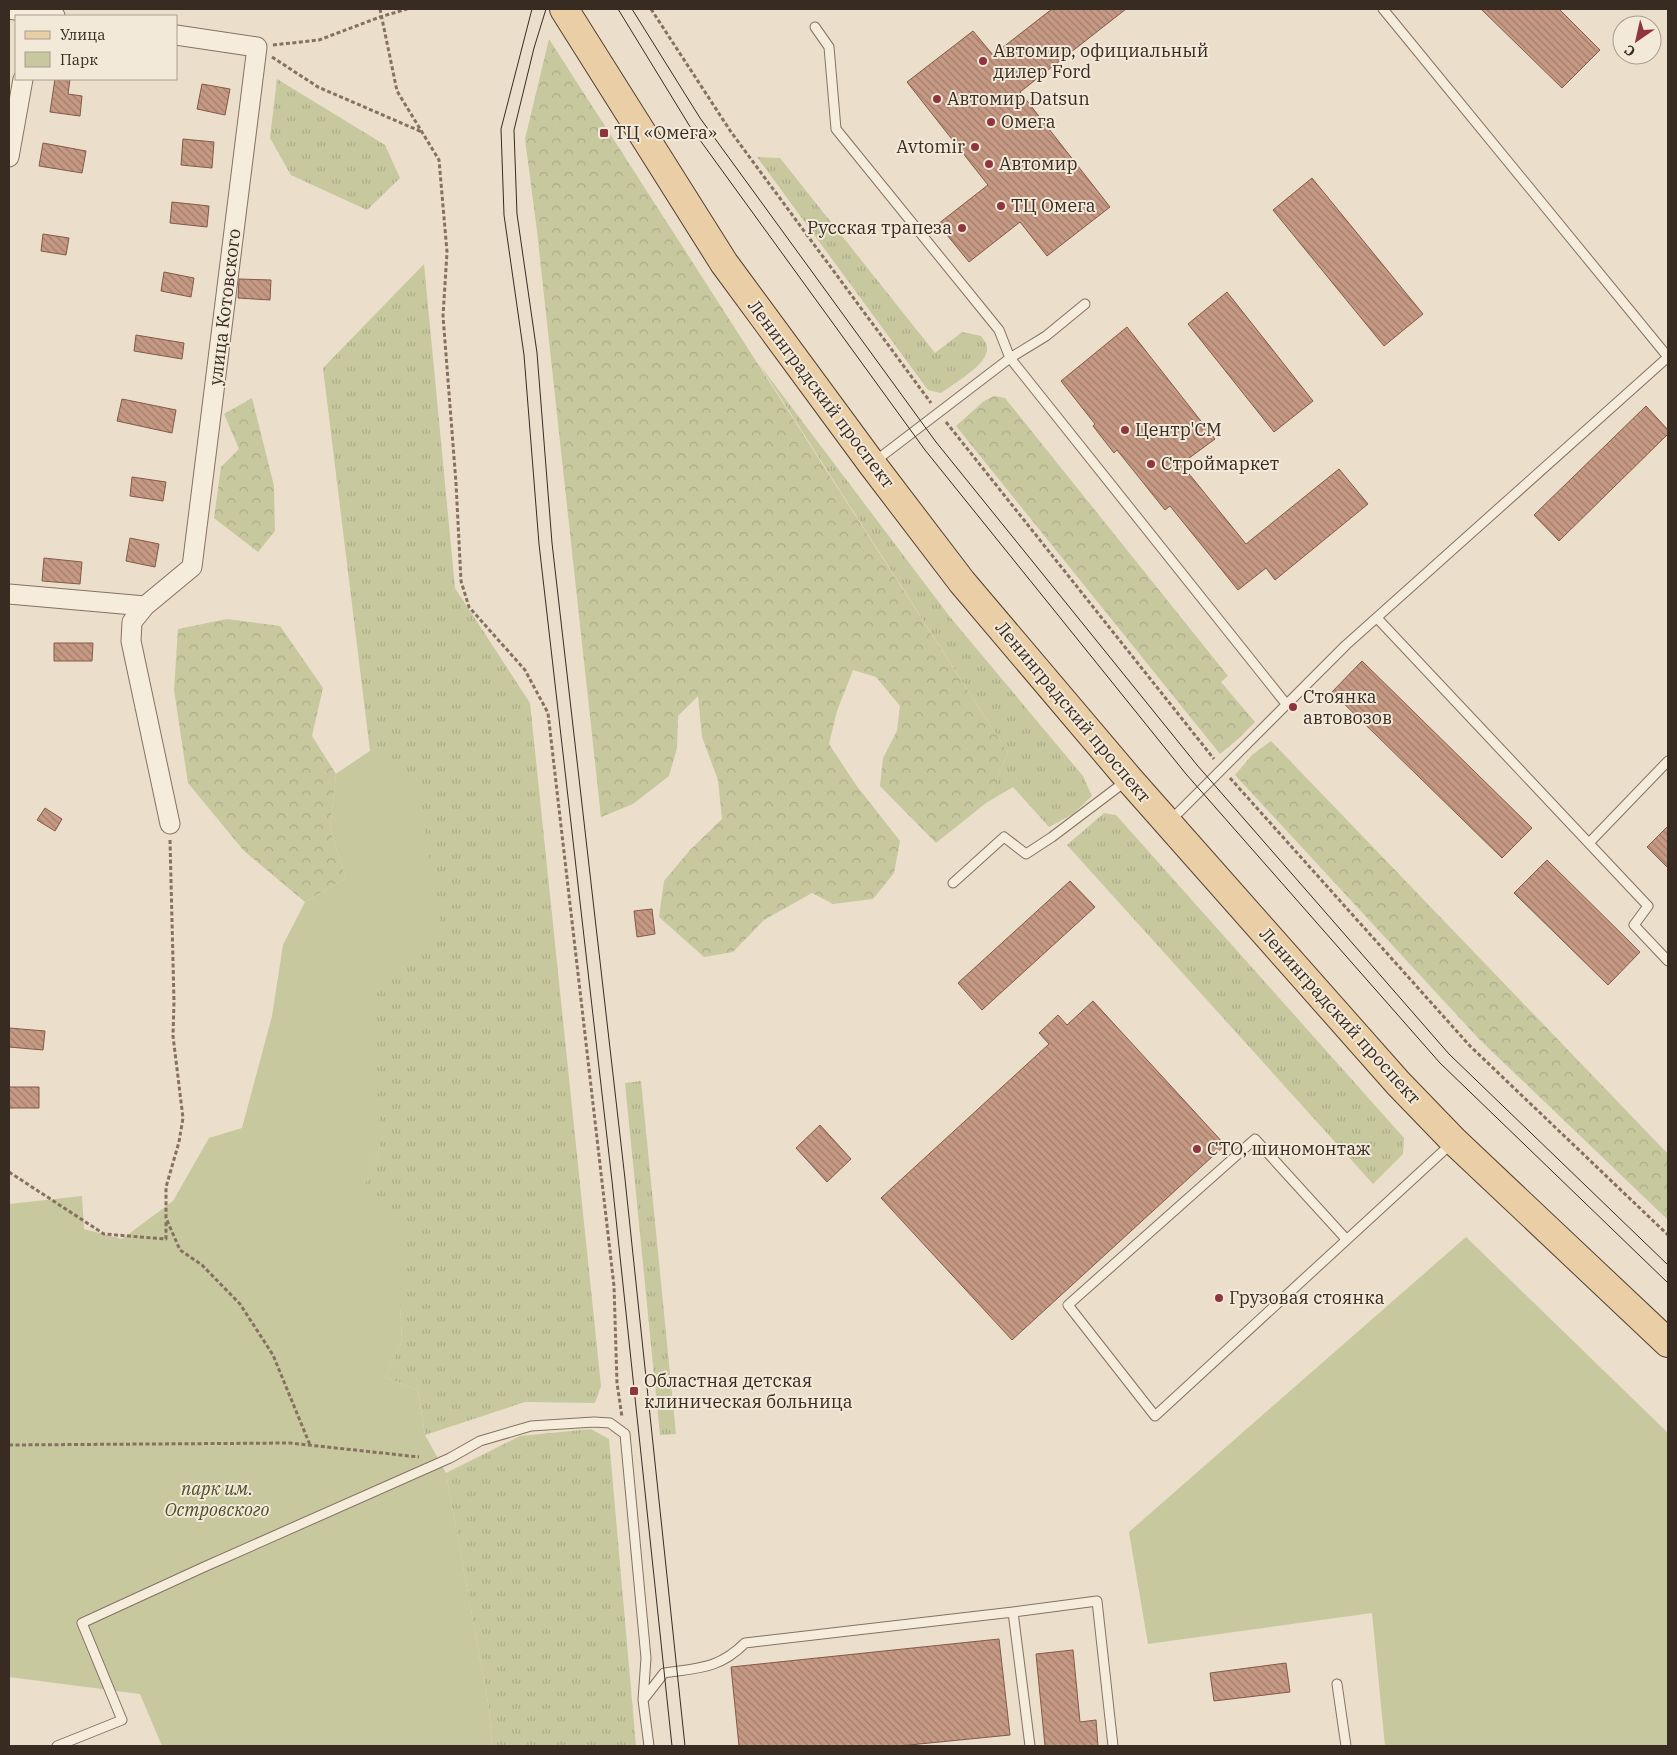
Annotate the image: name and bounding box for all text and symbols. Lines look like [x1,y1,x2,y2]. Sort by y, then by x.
legend [15,15,178,80]
north arrow [1612,15,1662,65]
text: Улица [60,25,105,44]
place label: Автомир, официальный дилер Ford [993,39,1209,83]
text: С [1621,41,1639,61]
text: Парк [60,50,98,69]
marker: Автомир, официальный дилер Ford [977,55,989,67]
place label: Автомир Datsun [947,87,1090,110]
marker: Автомир Datsun [931,93,943,105]
place label: Омега [1001,110,1056,133]
marker: Омега [985,116,997,128]
place label: ТЦ «Омега» [614,121,717,144]
marker: ТЦ «Омега» [598,127,610,139]
place label: Avtomir [896,135,965,158]
marker: Avtomir [969,141,981,153]
place label: Автомир [999,152,1077,175]
marker: Автомир [983,158,995,170]
place label: ТЦ Омега [1011,194,1096,217]
marker: ТЦ Омега [995,200,1007,212]
place label: Русская трапеза [807,216,952,239]
marker: Русская трапеза [956,222,968,234]
street label: улица Котовского [203,227,246,387]
street label: Ленинградский проспект [743,295,900,493]
place label: Центр'СМ [1135,418,1222,441]
marker: Центр'СМ [1119,424,1131,436]
place label: Строймаркет [1161,452,1279,475]
marker: Строймаркет [1145,458,1157,470]
street label: Ленинградский проспект [991,616,1156,807]
place label: Стоянка автовозов [1303,685,1392,729]
marker: Стоянка автовозов [1287,701,1299,713]
street label: Ленинградский проспект [1255,922,1426,1109]
place label: СТО, шиномонтаж [1207,1137,1371,1160]
marker: СТО, шиномонтаж [1191,1143,1203,1155]
place label: Грузовая стоянка [1229,1286,1385,1309]
marker: Грузовая стоянка [1213,1292,1225,1304]
place label: Областная детская клиническая больница [644,1369,853,1413]
marker: Областная детская клиническая больница [628,1385,640,1397]
park label: парк им. Островского [164,1477,270,1521]

